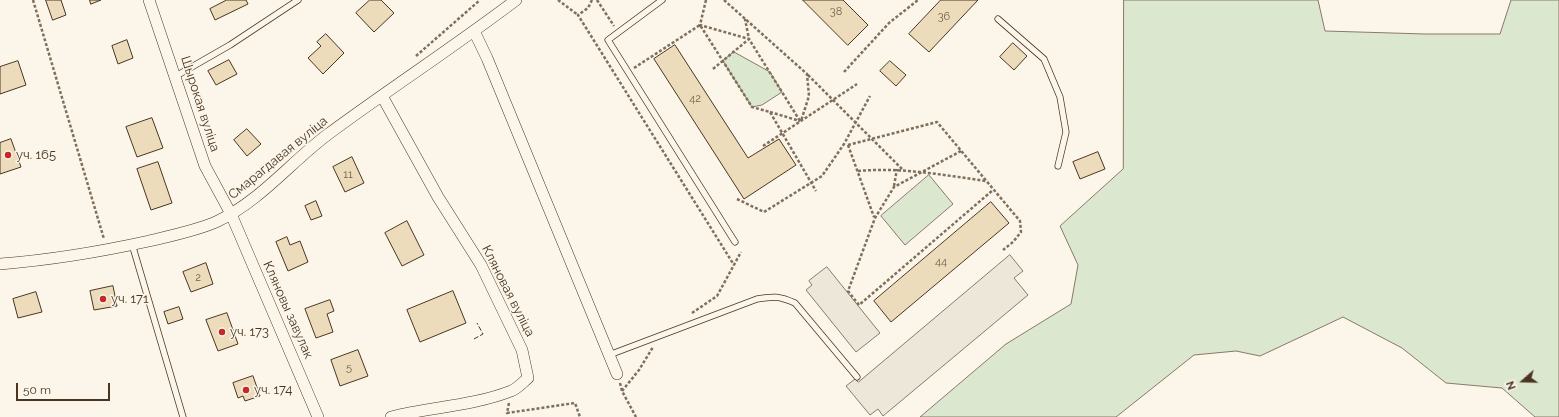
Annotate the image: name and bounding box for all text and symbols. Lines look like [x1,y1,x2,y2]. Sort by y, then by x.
house number: 38 [830,5,842,19]
house number: 36 [938,10,950,24]
street label: Шырокая вуліца [177,54,223,154]
house number: 42 [689,92,701,106]
street label: Смарагдавая вуліца [225,113,331,203]
place label: уч. 165 [16,147,56,163]
marker: уч. 165 [3,150,13,160]
house number: 11 [343,168,353,182]
street label: Кляновая вуліца [478,243,538,339]
house number: 44 [935,255,947,269]
street label: Кляновы завулак [260,259,316,361]
house number: 2 [195,271,201,285]
place label: уч. 171 [111,291,149,307]
marker: уч. 171 [98,294,108,304]
place label: уч. 173 [230,324,269,340]
marker: уч. 173 [217,327,227,337]
house number: 5 [346,361,352,375]
north arrow [1503,361,1543,401]
scale bar [18,375,112,401]
text: N [1504,379,1519,391]
place label: уч. 174 [254,382,292,398]
text: 50 m [23,383,51,397]
marker: уч. 174 [241,385,251,395]

